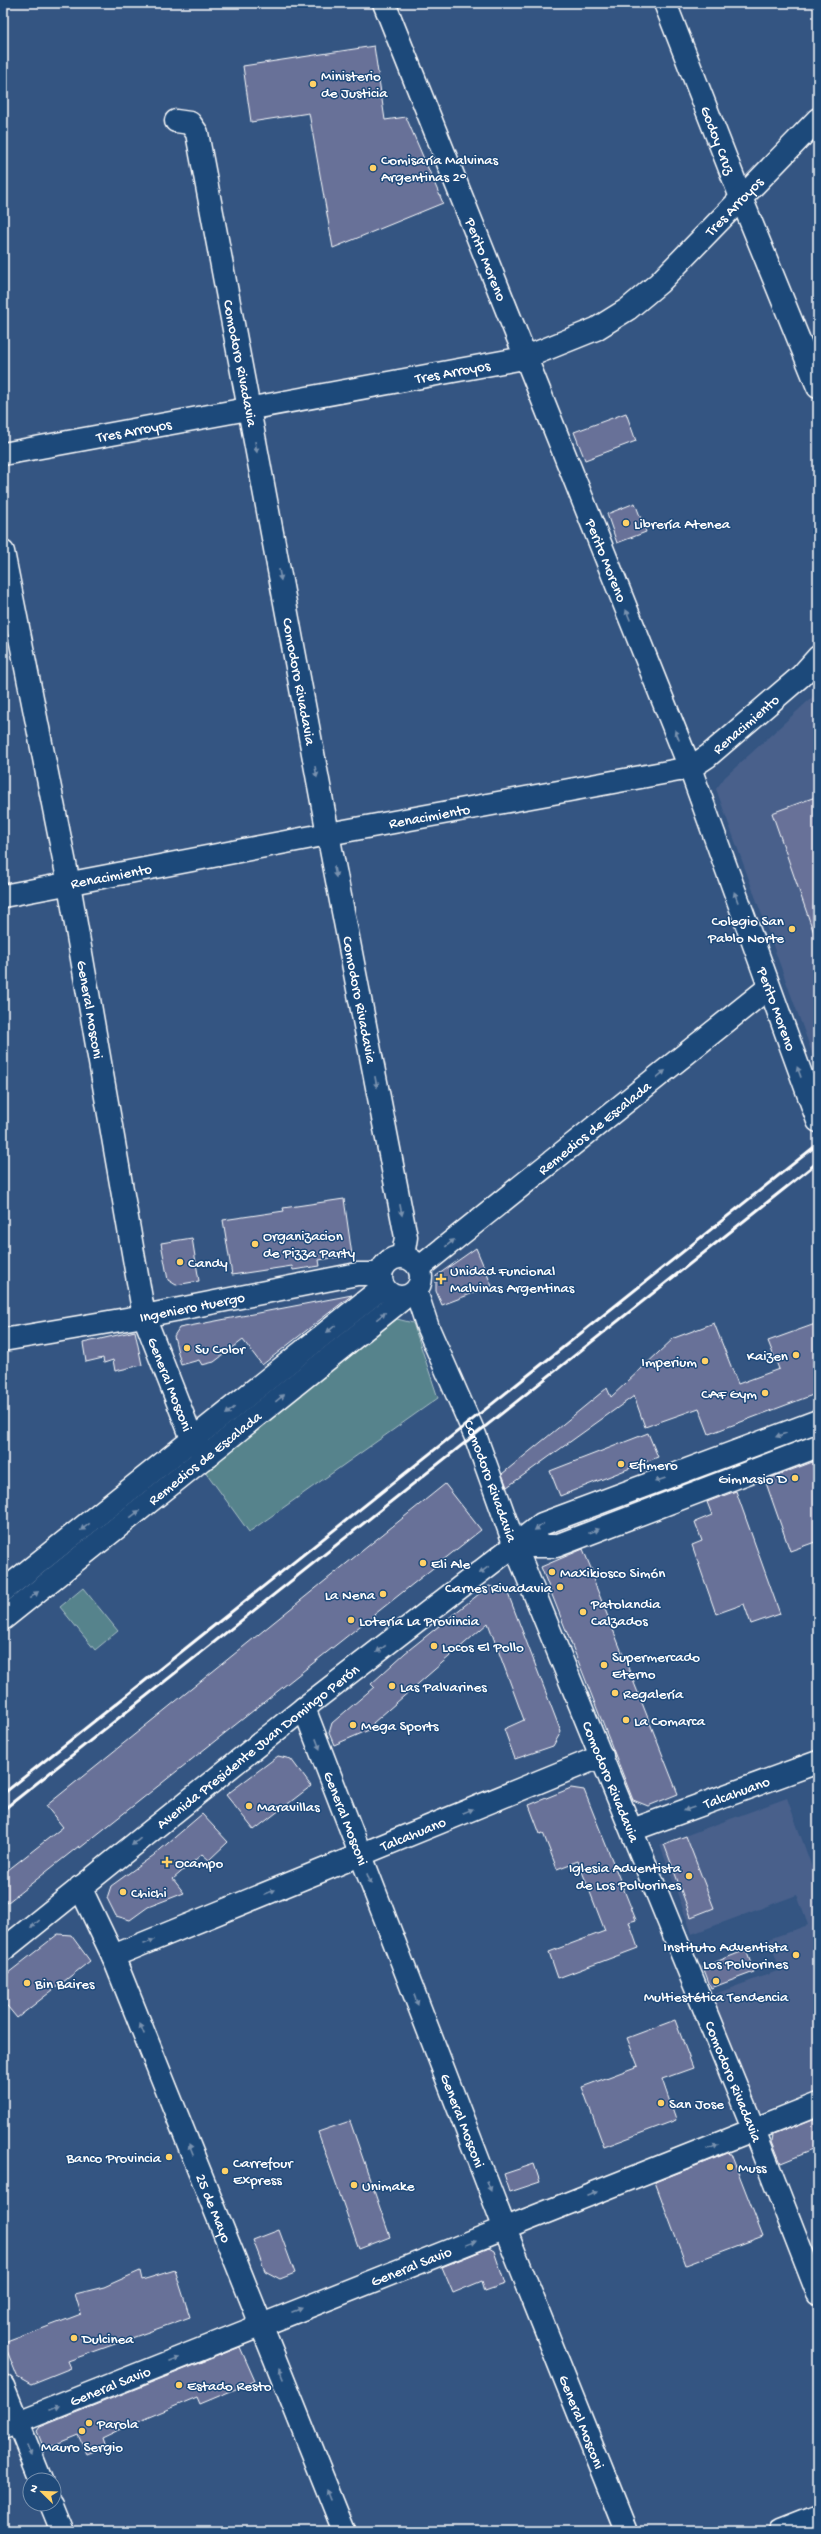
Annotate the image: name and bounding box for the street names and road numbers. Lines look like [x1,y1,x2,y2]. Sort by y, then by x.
street label: Godoy Cruz [695,104,738,178]
street label: Tres Arroyos [701,174,768,242]
street label: Perito Moreno [460,215,509,305]
street label: Comodoro Rivadavia [218,298,260,429]
street label: Tres Arroyos [413,357,492,389]
street label: Tres Arroyos [94,416,174,448]
street label: Perito Moreno [580,516,630,605]
street label: Comodoro Rivadavia [277,617,318,747]
street label: Renacimiento [710,692,784,759]
street label: Renacimiento [388,801,472,834]
street label: Renacimiento [69,861,154,894]
street label: Comodoro Rivadavia [337,935,379,1066]
street label: General Mosconi [71,959,106,1061]
street label: Perito Moreno [752,964,799,1054]
street label: Remedios de Escalada [535,1078,656,1180]
street label: Ingeniero Huergo [138,1289,247,1328]
street label: General Mosconi [142,1335,195,1434]
street label: Remedios de Escalada [145,1408,266,1510]
street label: Comodoro Rivadavia [458,1417,520,1545]
street label: Avenida Presidente Juan Domingo Perón [154,1661,364,1834]
street label: Comodoro Rivadavia [577,1719,642,1846]
street label: General Mosconi [318,1769,371,1869]
street label: Talcahuano [700,1773,773,1814]
street label: Talcahuano [377,1814,449,1857]
street label: Comodoro Rivadavia [699,2019,765,2146]
street label: General Mosconi [435,2071,488,2171]
street label: 25 de Mayo [190,2172,234,2246]
street label: General Savio [369,2243,455,2292]
street label: General Savio [68,2363,154,2412]
street label: General Mosconi [553,2373,607,2472]

